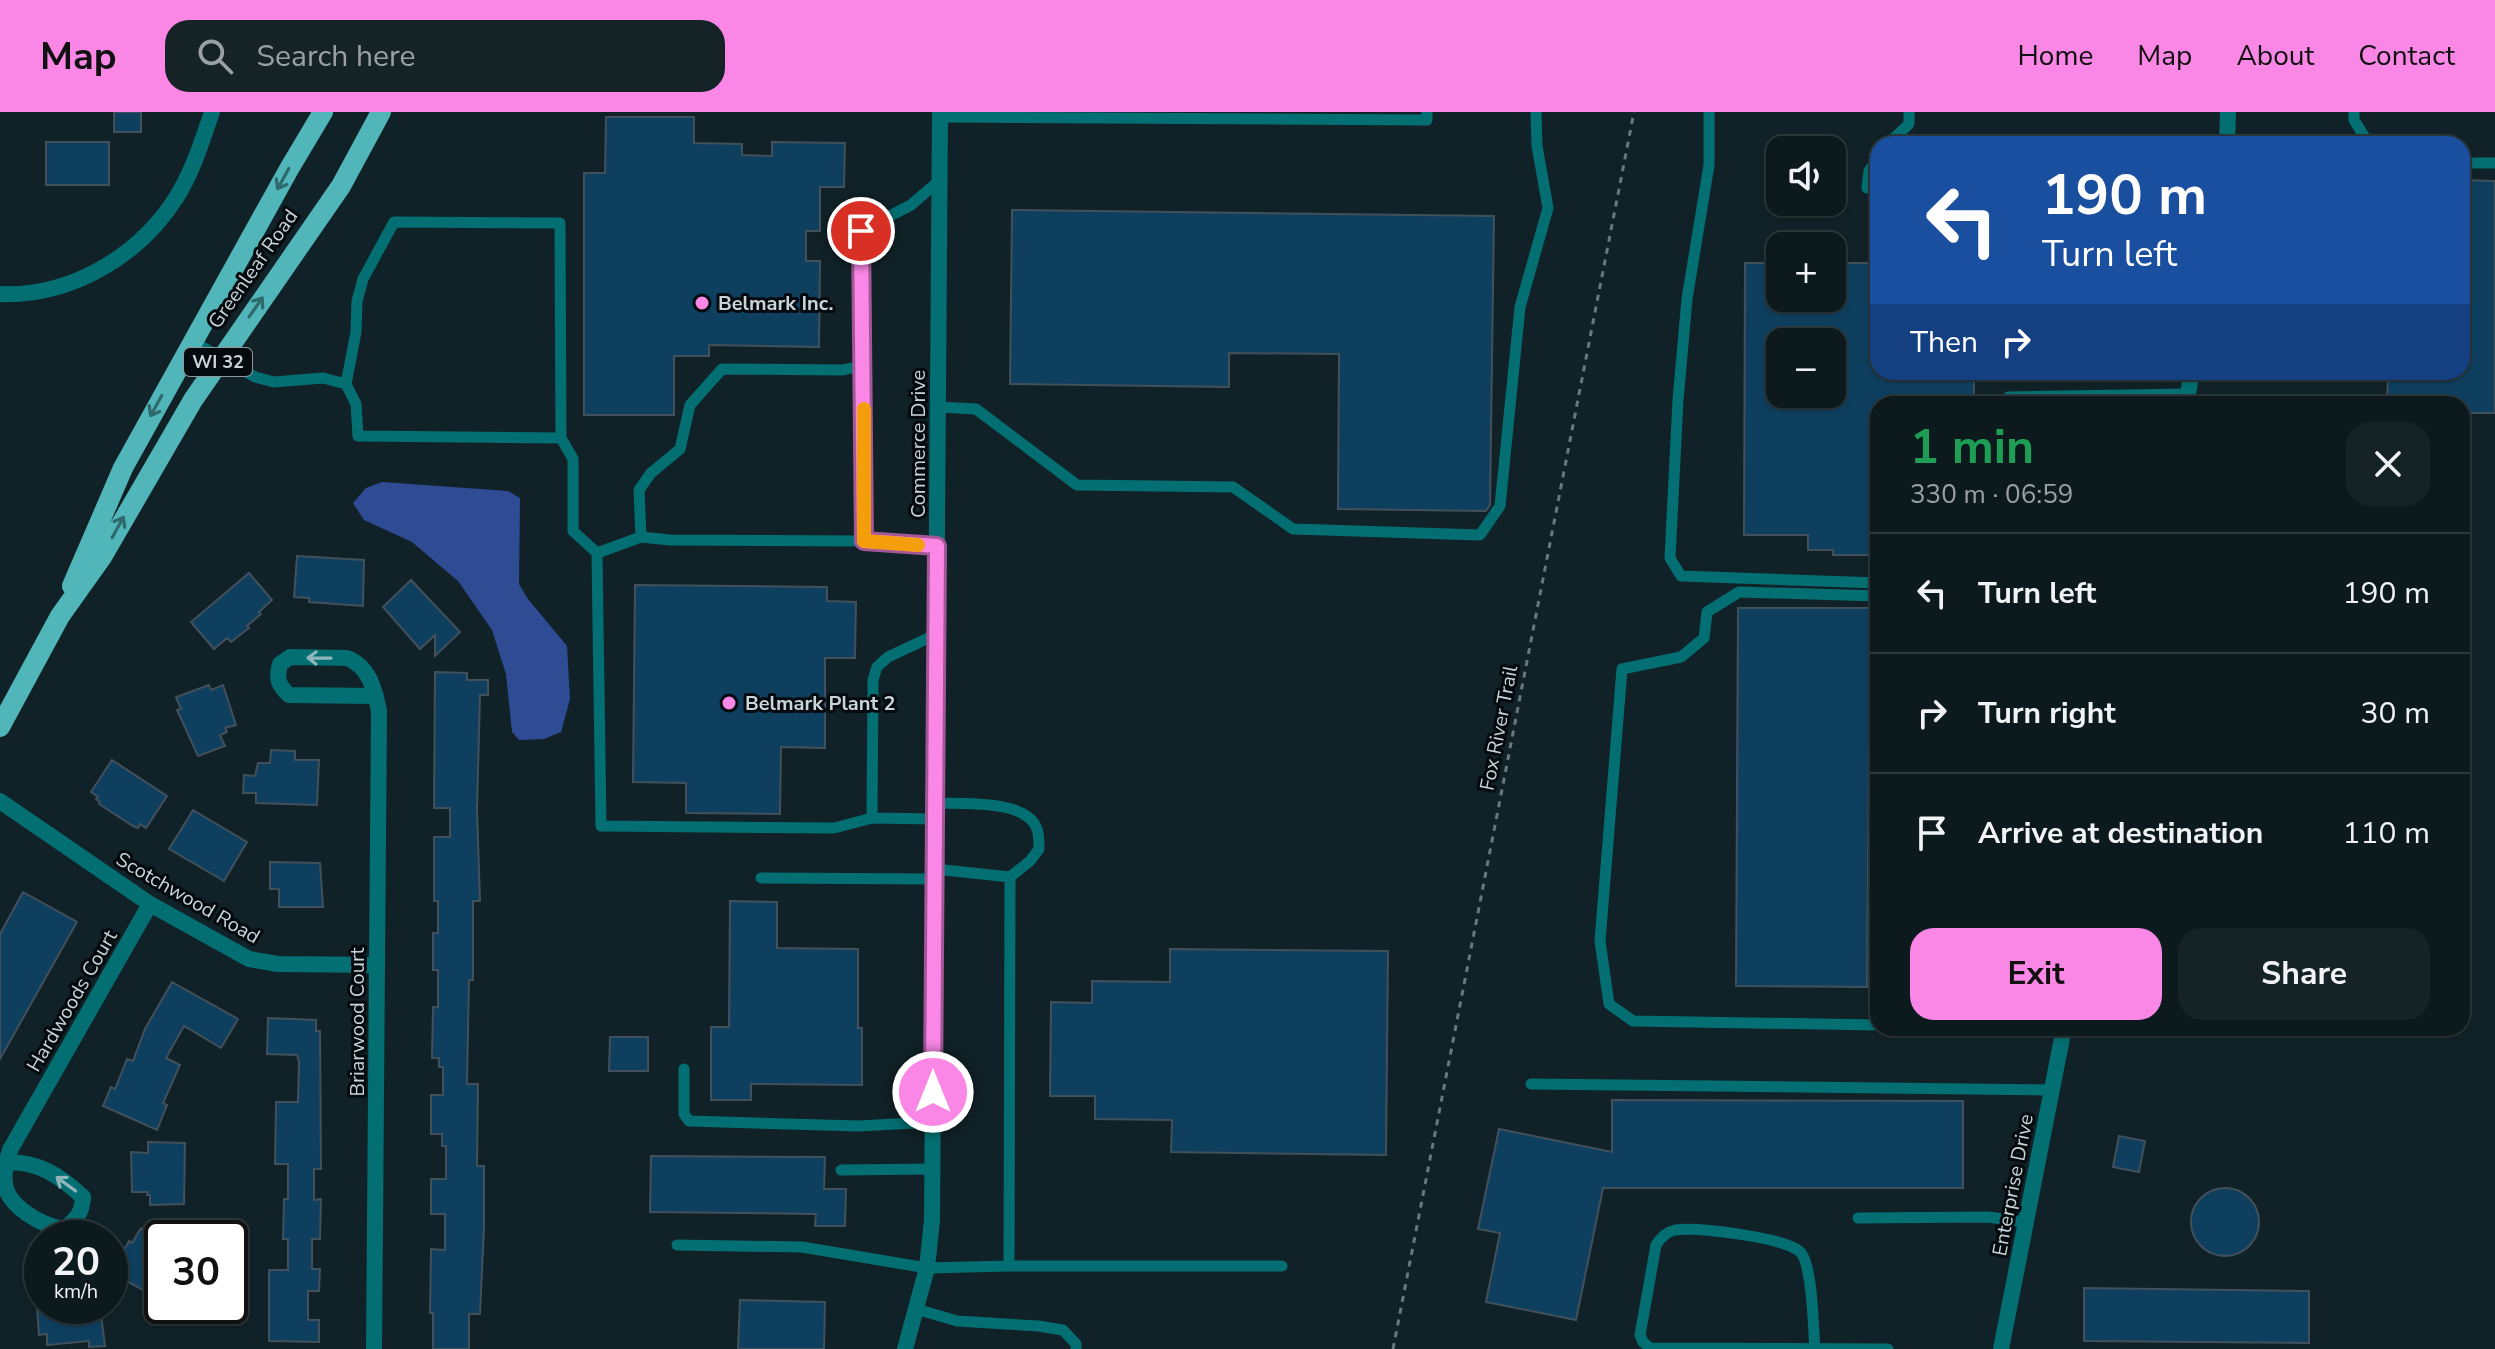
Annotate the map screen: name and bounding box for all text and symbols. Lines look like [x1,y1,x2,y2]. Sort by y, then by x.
search box [165,20,725,92]
text: Map [40,31,117,82]
icon: search [193,34,237,78]
text: Search here [257,36,416,77]
text: Home [2018,37,2093,75]
text: Map [2137,37,2192,75]
text: About [2236,37,2314,75]
text: Contact [2358,37,2455,75]
map controls [1766,136,1846,408]
button: sound [1766,136,1846,216]
text: 190 m [2042,157,2207,234]
one-way arrow [275,167,291,190]
icon: left [1910,168,2014,272]
pin [827,197,895,265]
street label: Greenleaf Road [202,204,304,334]
icon: arrive [839,209,883,253]
text: Turn left [2042,230,2177,279]
button: + [1766,232,1846,312]
place label: Belmark Inc. [718,290,833,317]
marker: Belmark Inc. [693,294,711,312]
one-way arrow [247,297,264,318]
icon: right [1994,320,2038,364]
text: Then [1910,322,1978,363]
button: − [1766,328,1846,408]
road number: WI 32 [184,348,252,376]
street label: Commerce Drive [905,370,932,518]
one-way arrow [147,393,163,417]
text: 1 min [1910,414,2034,480]
button: close [2346,422,2430,506]
text: 330 m · 06:59 [1910,477,2073,512]
one-way arrow [111,516,126,540]
icon: left [1910,571,1954,615]
text: Turn left [1978,573,2096,614]
text: 190 m [2343,573,2430,614]
one-way arrow [306,650,333,665]
street label: Fox River Trail [1474,663,1524,793]
place label: Belmark Plant 2 [745,690,896,717]
icon: right [1910,691,1954,735]
text: Turn right [1978,693,2116,734]
text: 30 m [2361,693,2430,734]
marker: Belmark Plant 2 [720,694,738,712]
icon: arrive [1910,811,1954,855]
text: Arrive at destination [1978,813,2263,854]
text: 110 m [2343,813,2430,854]
street label: Scotchwood Road [111,846,265,950]
street label: Hardwoods Court [20,924,124,1077]
button: Exit [1910,928,2162,1020]
button: Share [2178,928,2430,1020]
street label: Briarwood Court [344,946,371,1097]
position arrow [891,1050,975,1134]
street label: Enterprise Drive [1986,1112,2040,1258]
one-way arrow [56,1175,78,1192]
speed limit sign: 30 [144,1220,248,1324]
text: 20 [52,1235,100,1289]
text: km/h [54,1278,98,1305]

